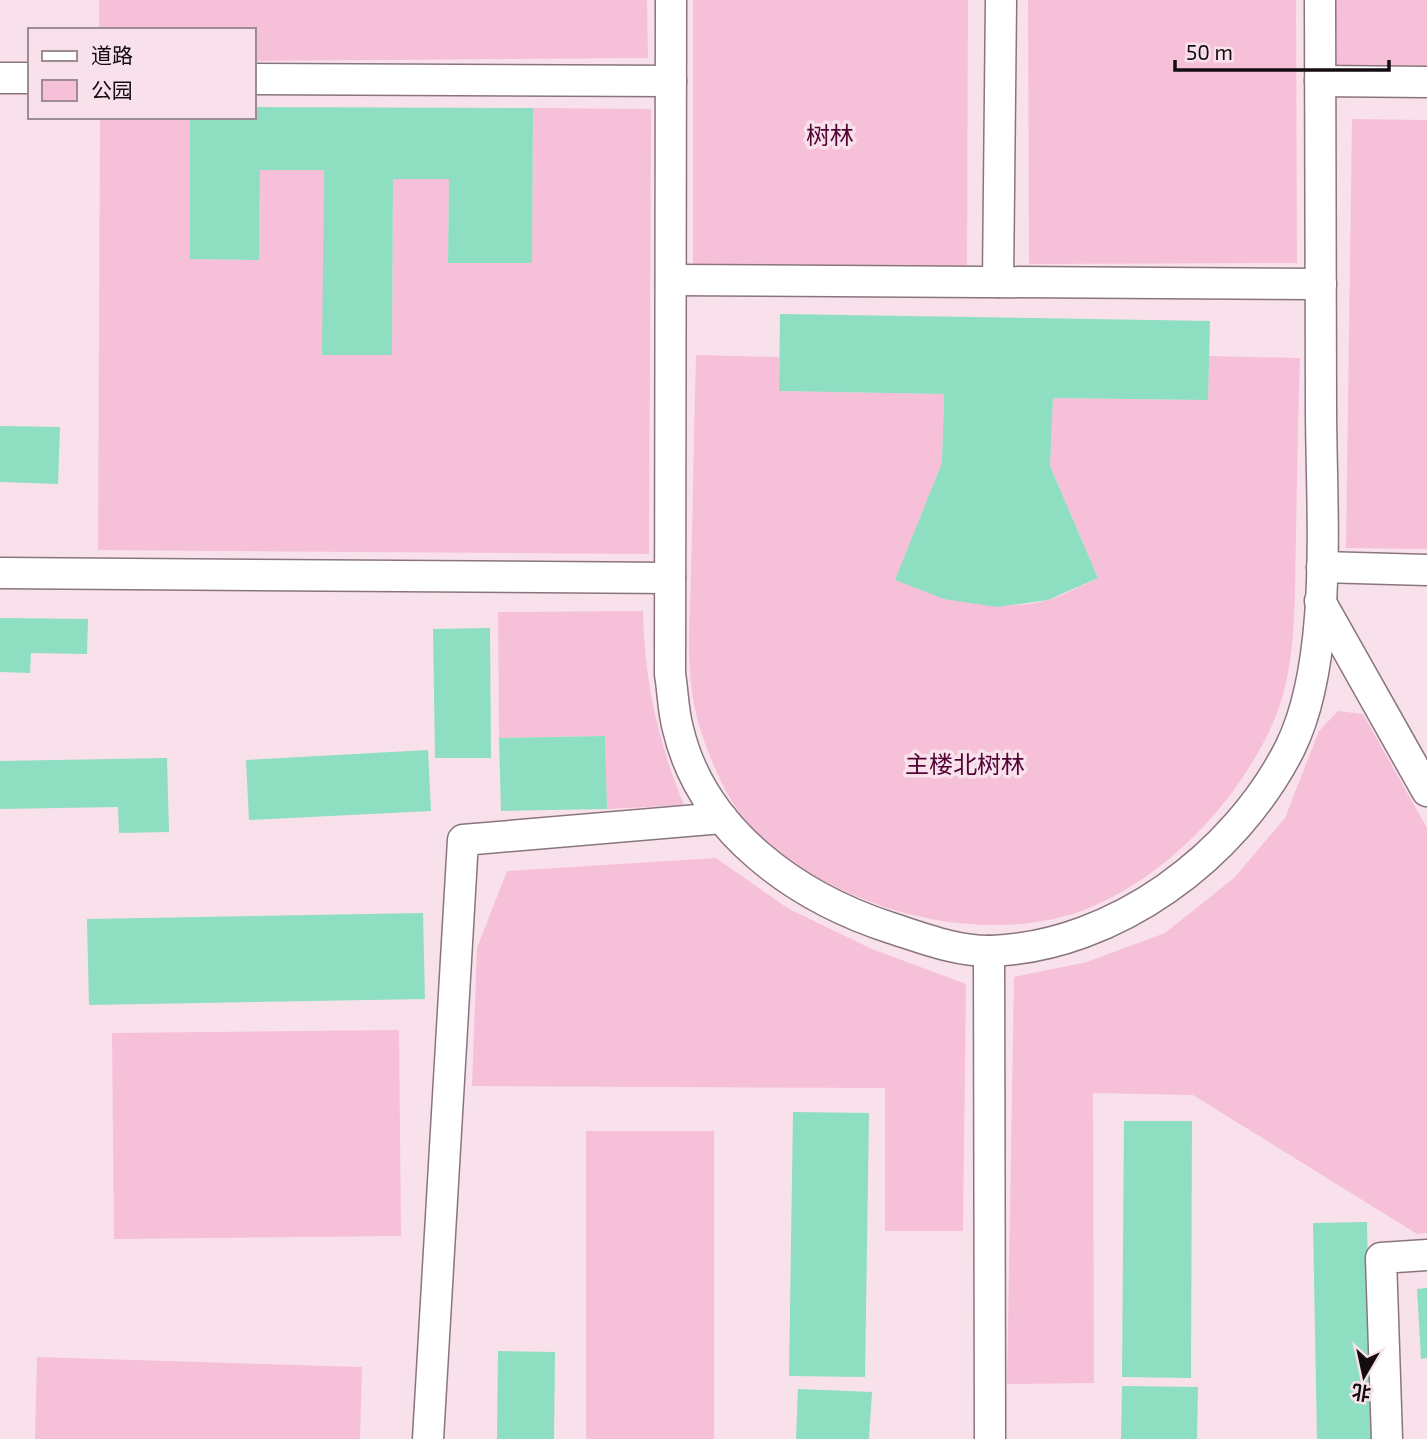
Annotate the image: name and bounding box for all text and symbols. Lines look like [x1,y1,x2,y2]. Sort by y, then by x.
legend [28,28,256,119]
scale bar [1175,28,1388,72]
text: 50 m [1186,39,1233,64]
text: 道路 [91,42,133,67]
text: 公园 [91,77,133,102]
park label: 树林 [806,120,854,149]
park label: 主楼北树林 [905,749,1025,778]
north arrow [1329,1341,1399,1411]
text: 北 [1350,1380,1372,1406]

